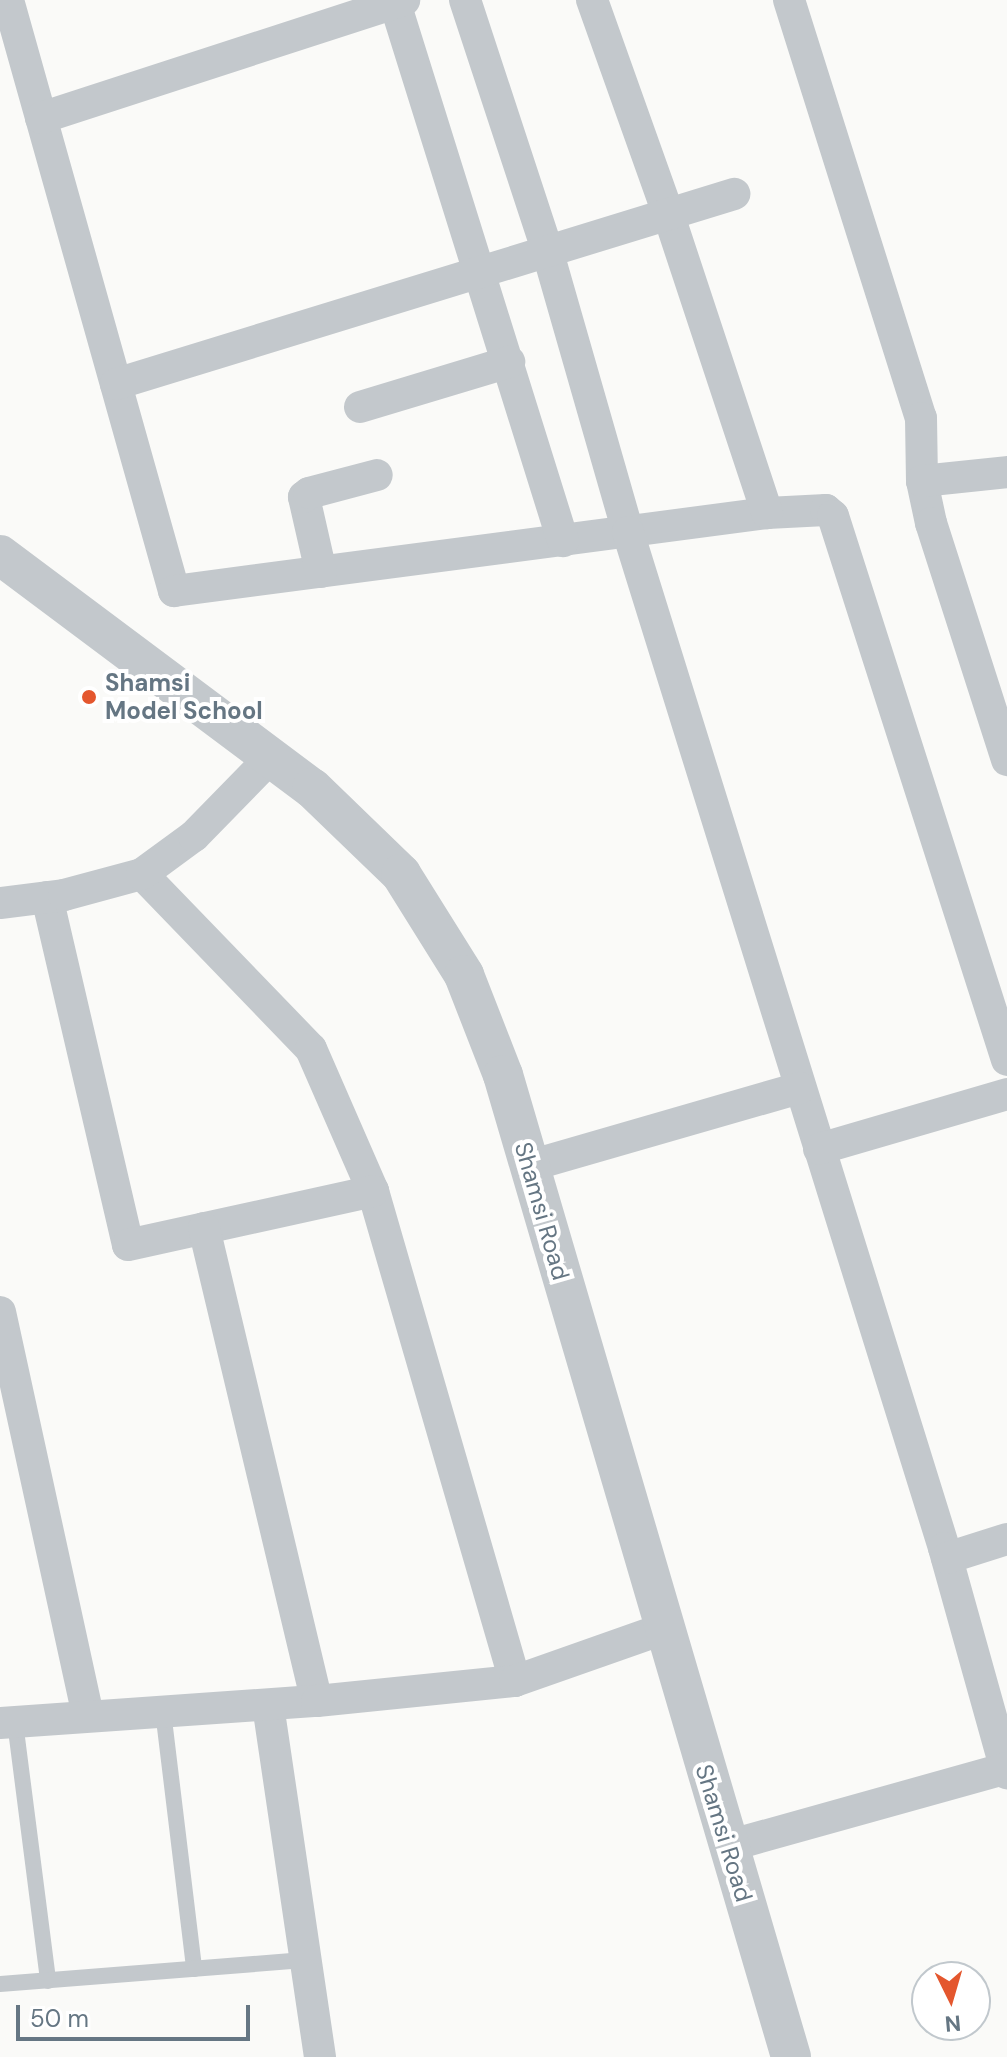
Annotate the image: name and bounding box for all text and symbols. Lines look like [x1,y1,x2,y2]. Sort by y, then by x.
place label: Shamsi Model School [105,669,263,725]
marker: Shamsi Model School [80,688,98,706]
street label: Shamsi Road [509,1139,575,1283]
street label: Shamsi Road [689,1761,759,1905]
north arrow [911,1961,991,2041]
scale bar [20,1989,254,2039]
text: 50 m [30,2003,89,2034]
text: N [944,2008,962,2039]

